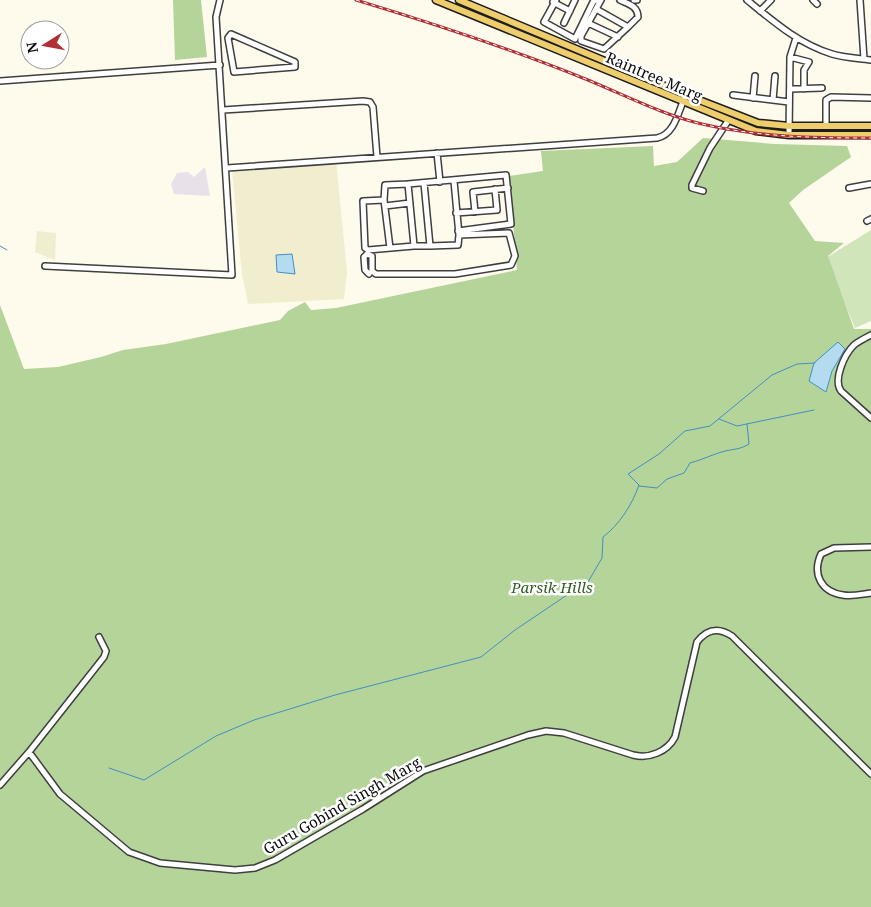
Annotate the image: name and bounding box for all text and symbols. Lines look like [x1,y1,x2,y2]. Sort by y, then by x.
north arrow [20,20,70,70]
text: N [21,40,42,55]
street label: Raintree Marg [603,47,706,105]
park label: Parsik Hills [510,577,593,597]
street label: Guru Gobind Singh Marg [259,752,424,858]

